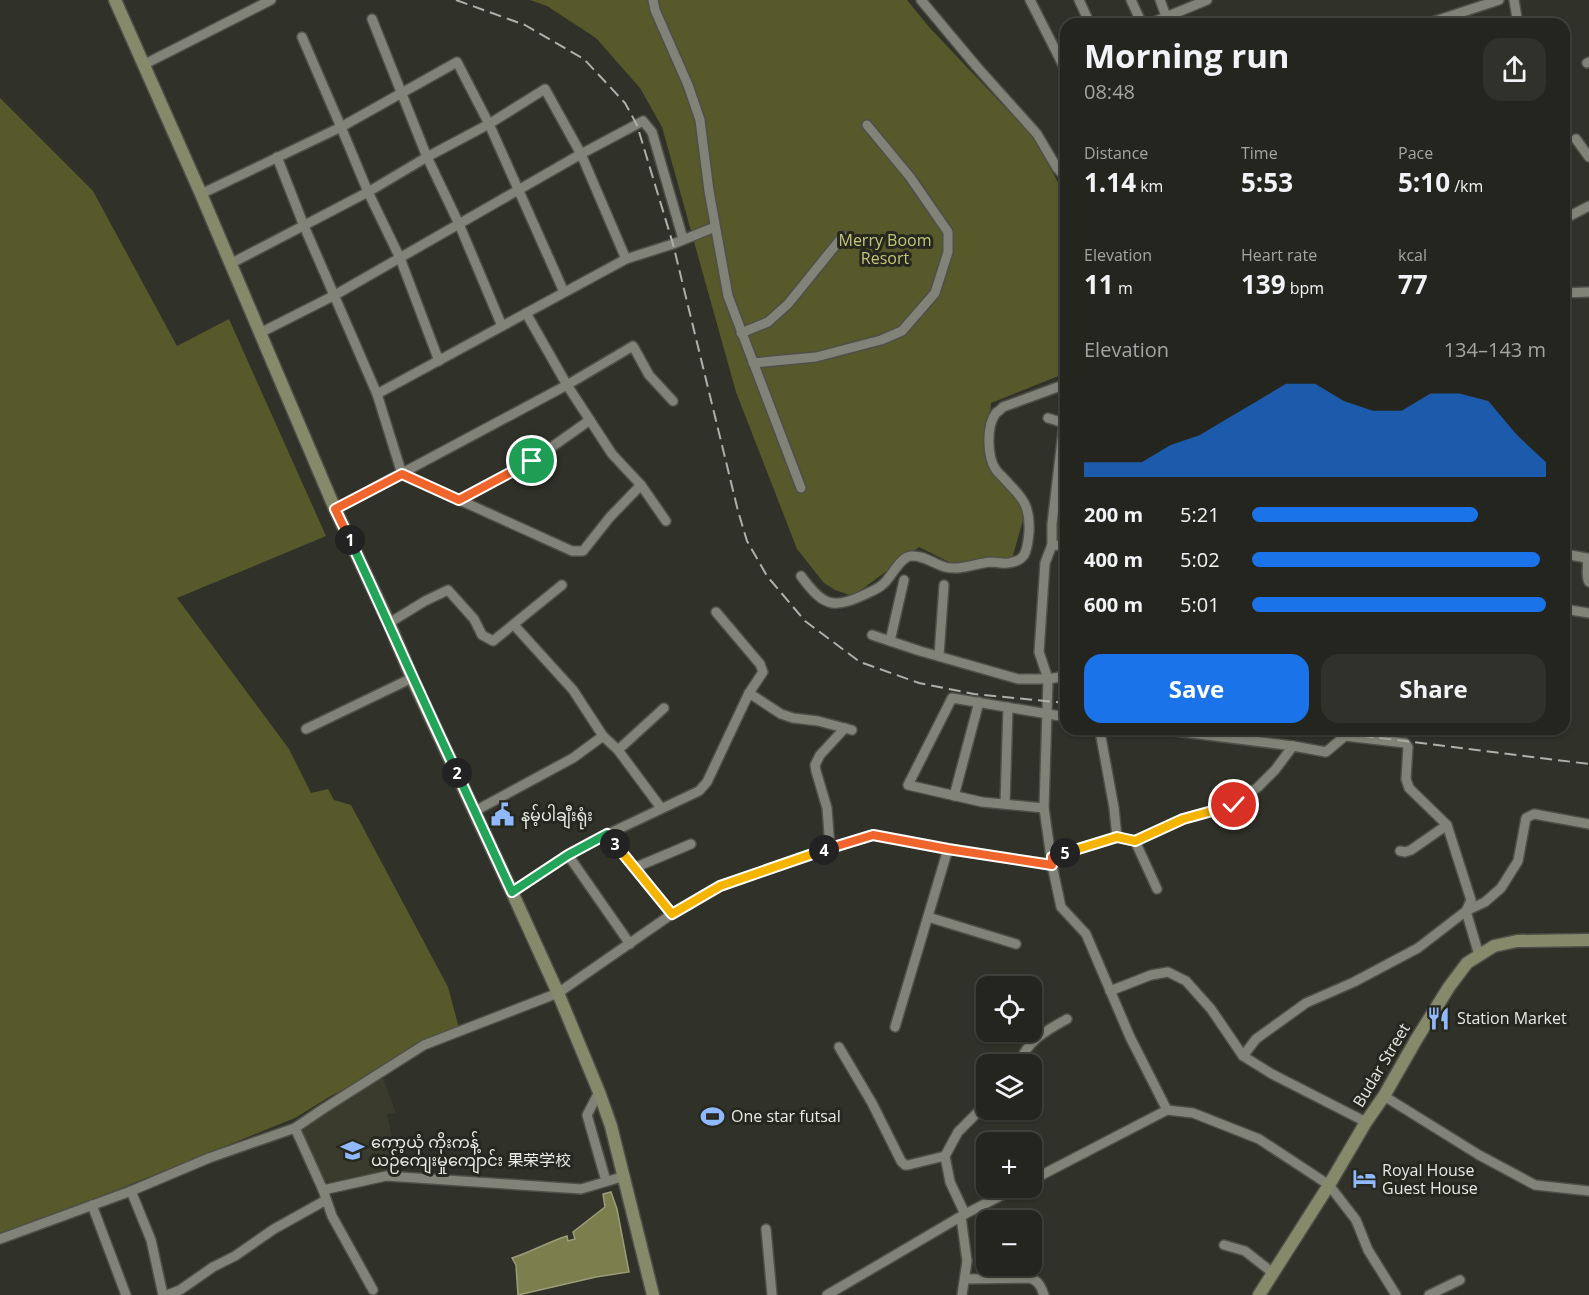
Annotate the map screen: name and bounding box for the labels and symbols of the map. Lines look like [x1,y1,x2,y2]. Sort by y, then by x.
park label: Merry Boom Resort [838,229,932,269]
pin [506,435,557,486]
pin: 1 [335,525,365,555]
pin: 2 [442,758,472,788]
pin [1208,779,1259,830]
public building icon: နမ့်ပါချီးရုံး [490,802,516,828]
place label: နမ့်ပါချီးရုံး [521,804,593,830]
pin: 3 [600,829,630,859]
pin: 4 [809,835,839,865]
pin: 5 [1050,838,1080,868]
restaurant icon: Station Market [1426,1005,1452,1031]
place label: Station Market [1457,1007,1567,1029]
street label: Budar Street [1347,1019,1415,1111]
sports icon: One star futsal [700,1103,726,1129]
place label: One star futsal [731,1105,841,1127]
place label: ကော့ယုံ ကိုးကန့် ယဉ်ကျေးမှုကျောင်း 果荣学校 [371,1131,571,1174]
school or university icon: ကော့ယုံ ကိုးကန့် ယဉ်ကျေးမှုကျောင်း 果荣学校 [340,1138,366,1164]
place label: Royal House Guest House [1382,1159,1478,1199]
hotel icon: Royal House Guest House [1351,1166,1377,1192]

